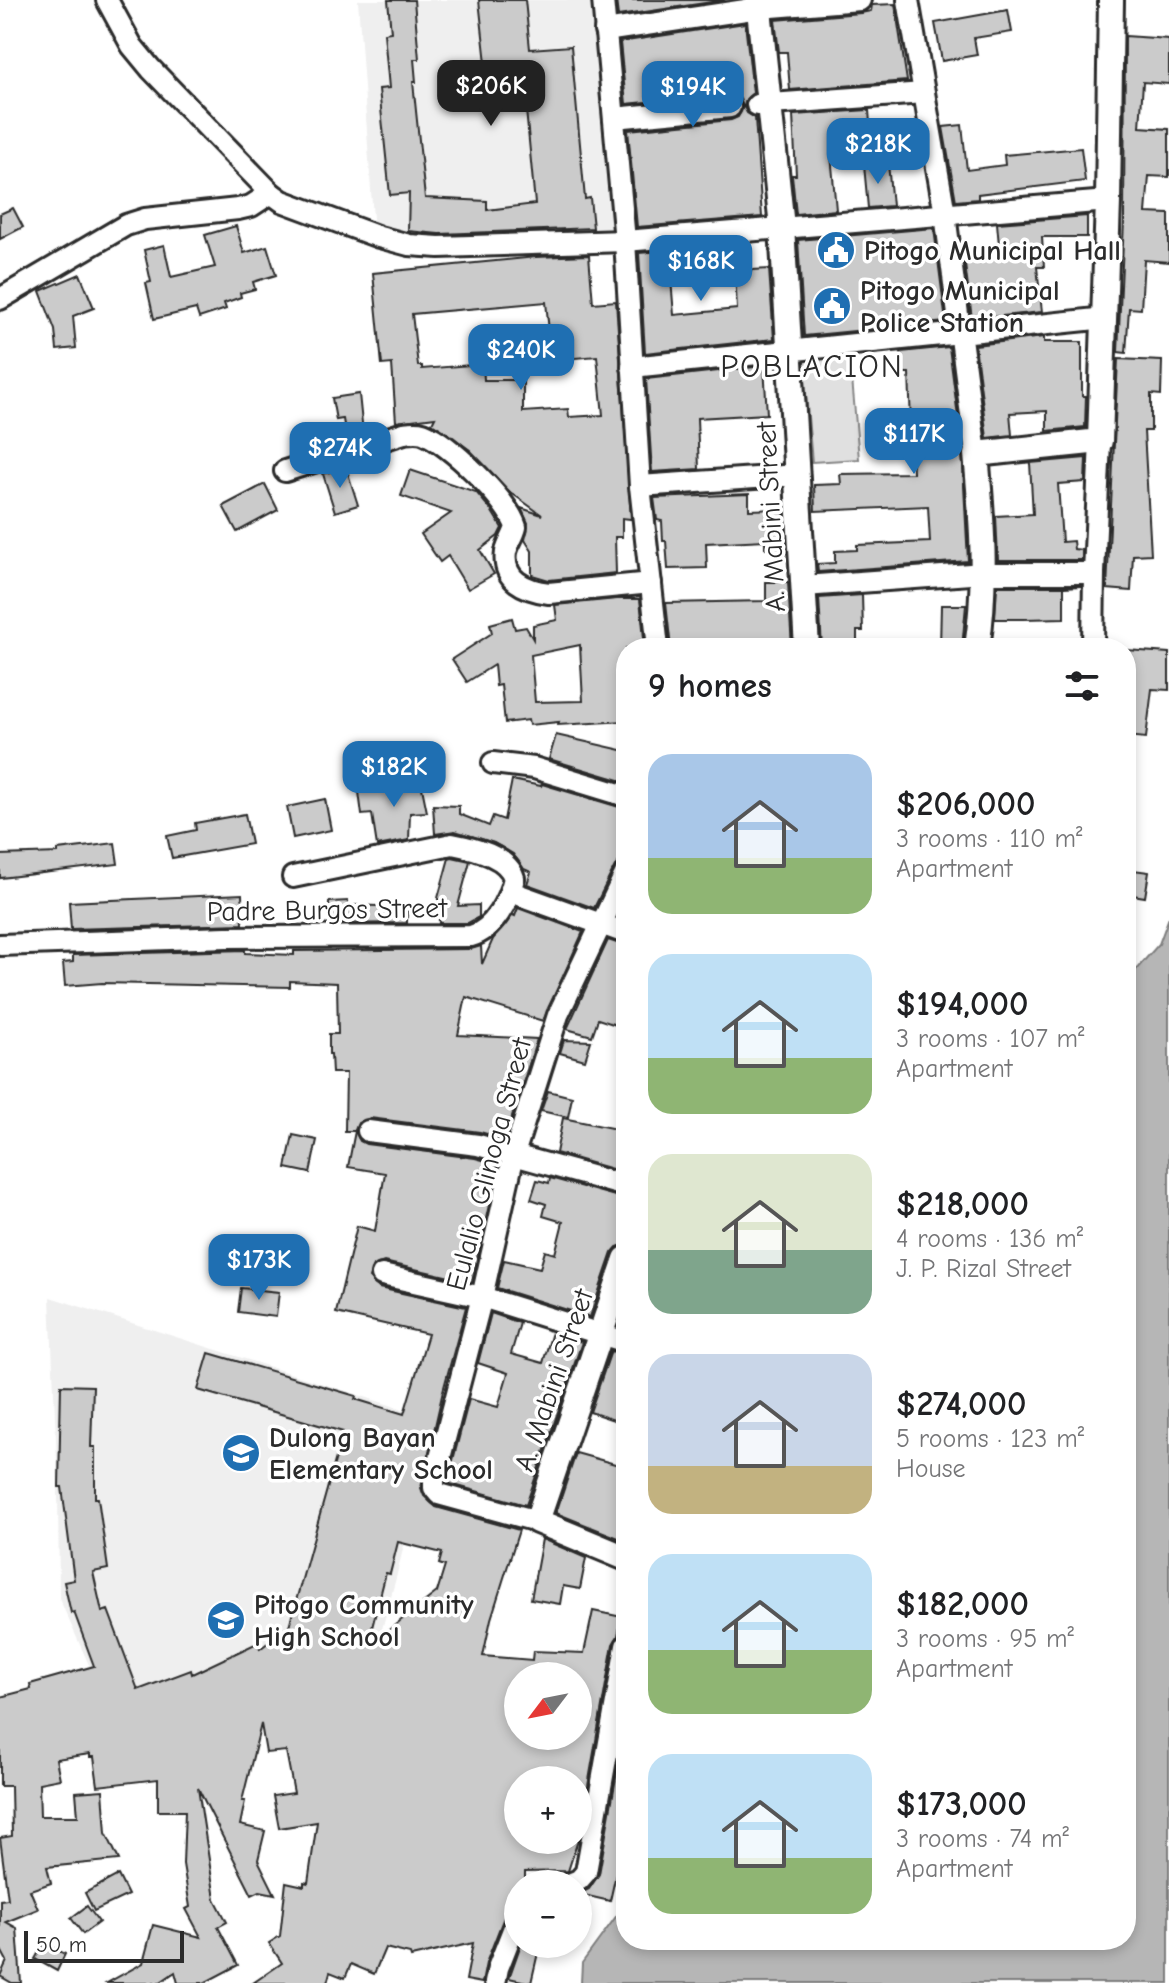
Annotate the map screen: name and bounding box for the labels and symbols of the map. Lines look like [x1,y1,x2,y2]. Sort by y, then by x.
pin: $206K [435,60,547,128]
pin: $194K [637,61,749,129]
pin: $218K [822,118,934,186]
public building icon: Pitogo Municipal Hall [815,229,857,271]
pin: $168K [645,235,757,303]
place label: Pitogo Municipal Hall [864,235,1121,267]
place label: Pitogo Municipal Police Station [860,275,1060,339]
public building icon: Pitogo Municipal Police Station [811,285,853,327]
pin: $240K [465,324,577,392]
district label: POBLACION [720,348,904,385]
pin: $117K [858,408,970,476]
street label: A. Mabini Street [750,420,792,613]
pin: $274K [284,422,396,490]
pin: $182K [338,741,450,809]
street label: Padre Burgos Street [207,892,448,928]
street label: Eulalio Glinoga Street [440,1034,538,1294]
pin: $173K [203,1234,315,1302]
street label: A. Mabini Street [508,1284,600,1476]
place label: Dulong Bayan Elementary School [269,1422,493,1486]
school or university icon: Dulong Bayan Elementary School [220,1432,262,1474]
place label: Pitogo Community High School [254,1589,474,1653]
school or university icon: Pitogo Community High School [205,1599,247,1641]
north arrow [504,1662,592,1750]
scale bar [24,1927,184,1963]

